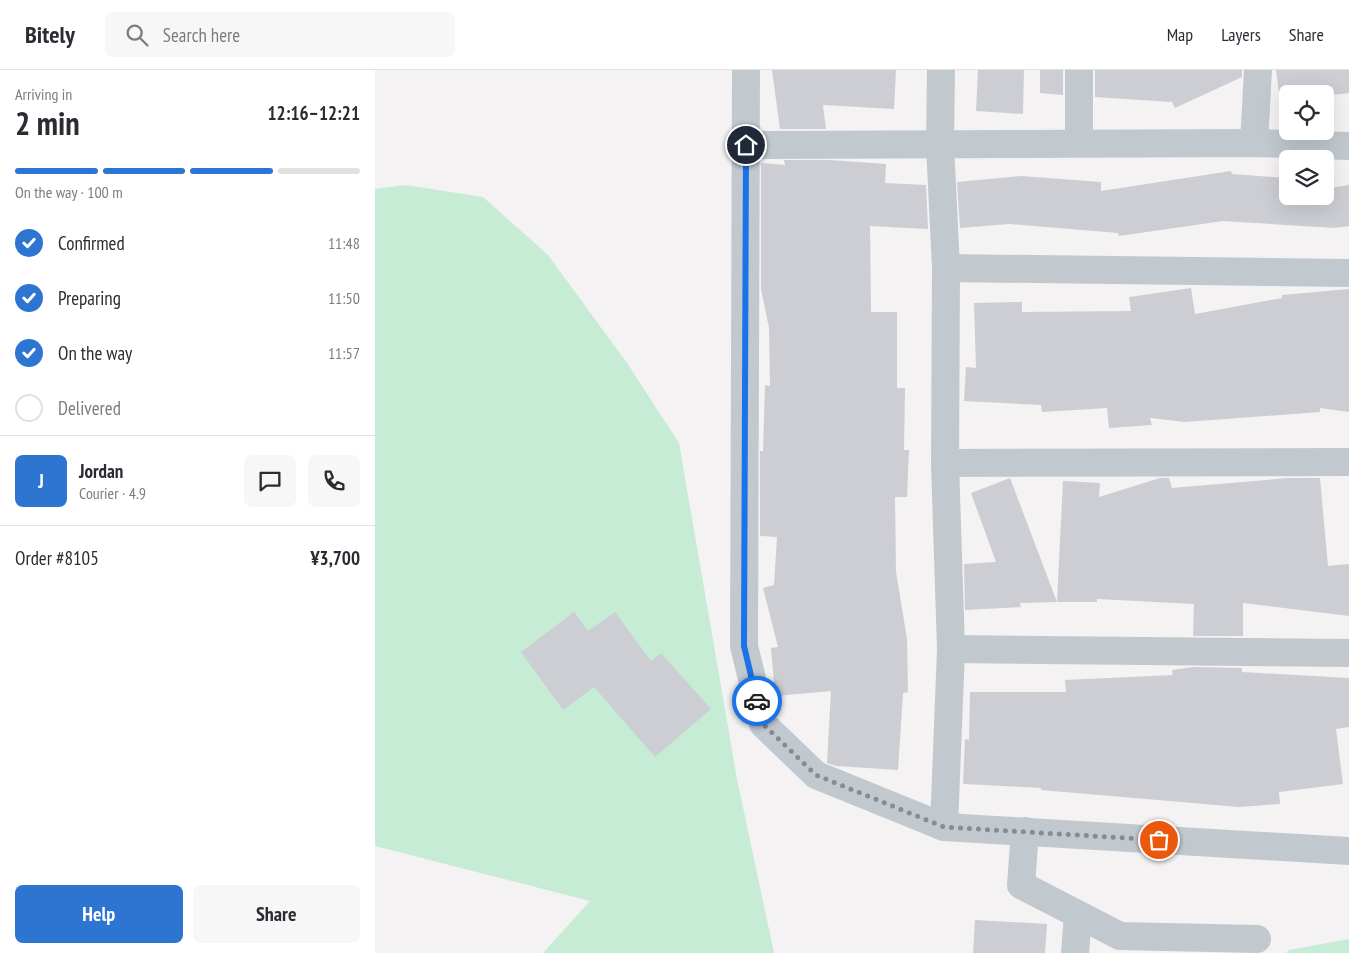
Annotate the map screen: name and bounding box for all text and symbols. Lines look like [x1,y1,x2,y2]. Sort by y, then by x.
search box [105,12,455,57]
text: Bitely [25,19,75,50]
icon: search [123,21,151,49]
text: Search here [163,23,240,47]
text: Map [1167,23,1193,46]
text: Layers [1221,23,1261,46]
text: Share [1289,23,1324,46]
text: Arriving in [15,84,72,104]
map controls [1279,85,1334,205]
button: locate [1279,85,1334,140]
text: 12:16–12:21 [267,101,360,125]
text: 2 min [15,102,80,144]
pin [725,124,767,166]
icon: home [732,131,760,159]
button: layers [1279,150,1334,205]
text: On the way · 100 m [15,182,123,202]
icon: check [15,229,43,257]
text: Confirmed [58,231,125,255]
text: 11:48 [328,233,360,253]
icon: check [15,284,43,312]
text: Preparing [58,286,121,310]
text: 11:50 [328,288,360,308]
icon: check [15,339,43,367]
text: On the way [58,341,132,365]
text: 11:57 [328,343,360,363]
text: Delivered [58,396,121,420]
button: chat [244,455,296,507]
button: phone [308,455,360,507]
text: Jordan [79,459,123,483]
text: J [38,469,44,493]
text: Courier · 4.9 [79,483,146,503]
text: Order #8105 [15,546,99,570]
text: ¥3,700 [310,546,360,570]
courier [732,676,782,726]
icon: car [743,687,771,715]
pin [1138,819,1180,861]
icon: bag [1145,826,1173,854]
button: Help [15,885,183,943]
button: Share [193,885,360,943]

